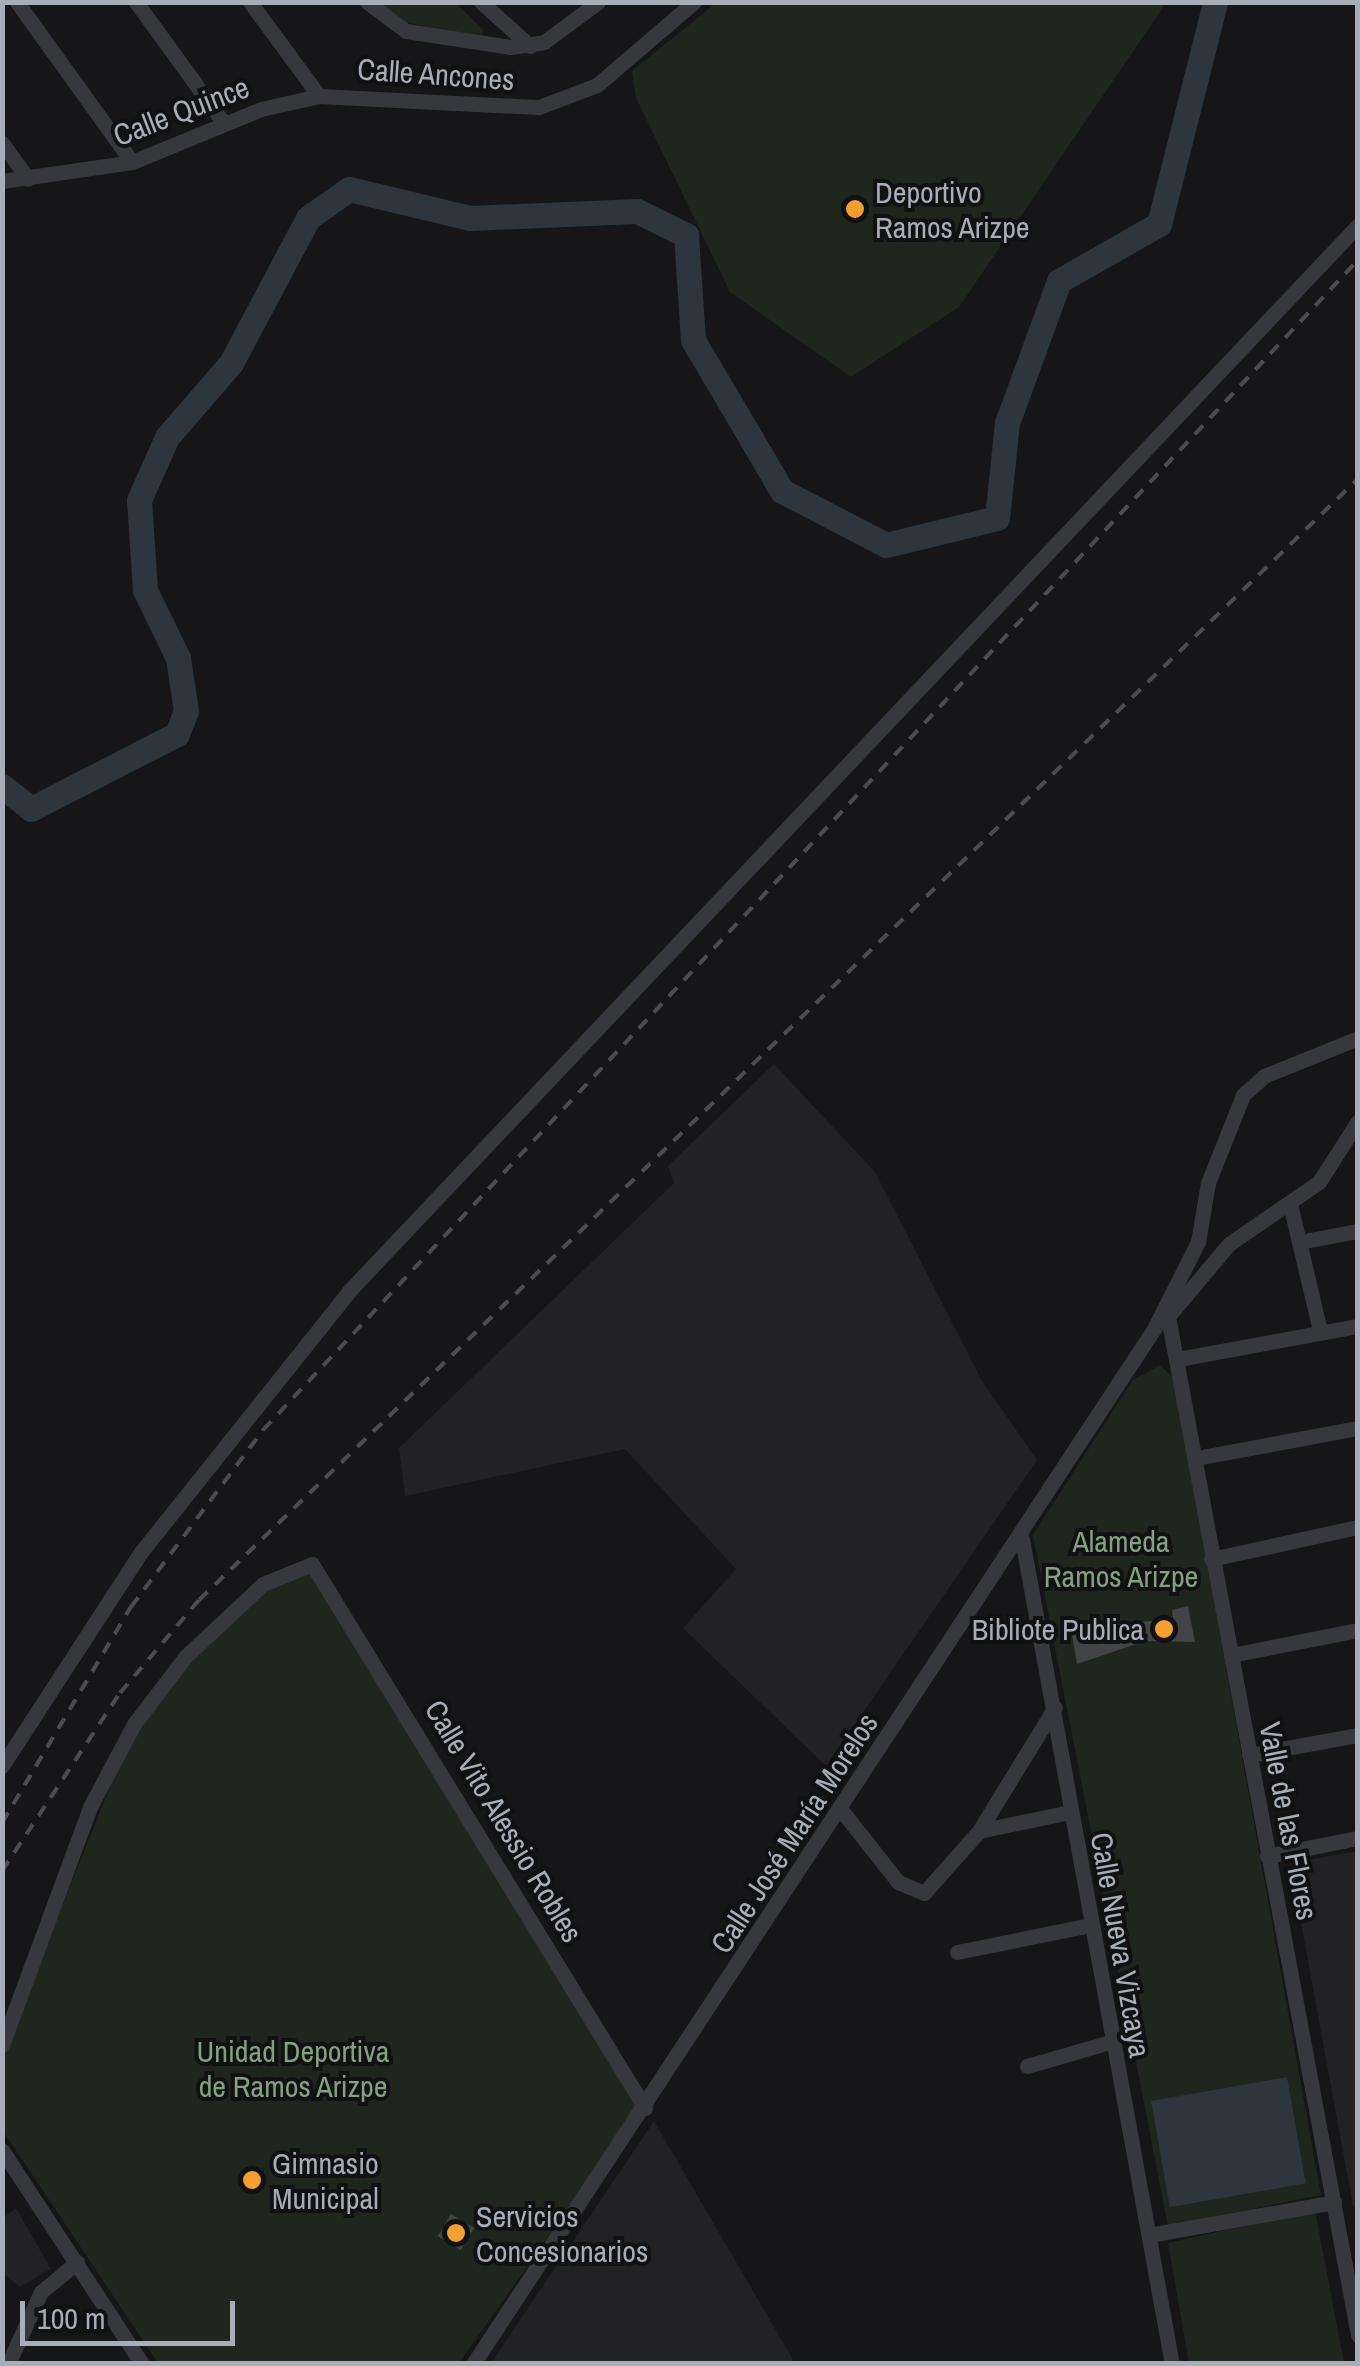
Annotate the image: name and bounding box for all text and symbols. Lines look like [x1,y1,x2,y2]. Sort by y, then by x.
street label: Calle Ancones [356,51,516,97]
street label: Calle Quince [108,69,254,153]
place label: Deportivo Ramos Arizpe [875,174,1031,244]
marker: Deportivo Ramos Arizpe [844,198,866,220]
park label: Alameda Ramos Arizpe [1043,1523,1199,1594]
place label: Bibliote Publica [972,1611,1144,1647]
marker: Bibliote Publica [1153,1618,1175,1640]
street label: Calle Vito Alessio Robles [417,1693,591,1949]
street label: Calle José María Morelos [703,1706,885,1960]
street label: Valle de las Flores [1252,1719,1326,1923]
street label: Calle Nueva Vizcaya [1083,1830,1159,2060]
park label: Unidad Deportiva de Ramos Arizpe [197,2033,389,2104]
place label: Gimnasio Municipal [272,2145,379,2216]
marker: Gimnasio Municipal [241,2169,263,2191]
place label: Servicios Concesionarios [476,2198,648,2268]
marker: Servicios Concesionarios [445,2222,467,2244]
scale bar [25,2281,240,2343]
text: 100 m [37,2298,105,2338]

